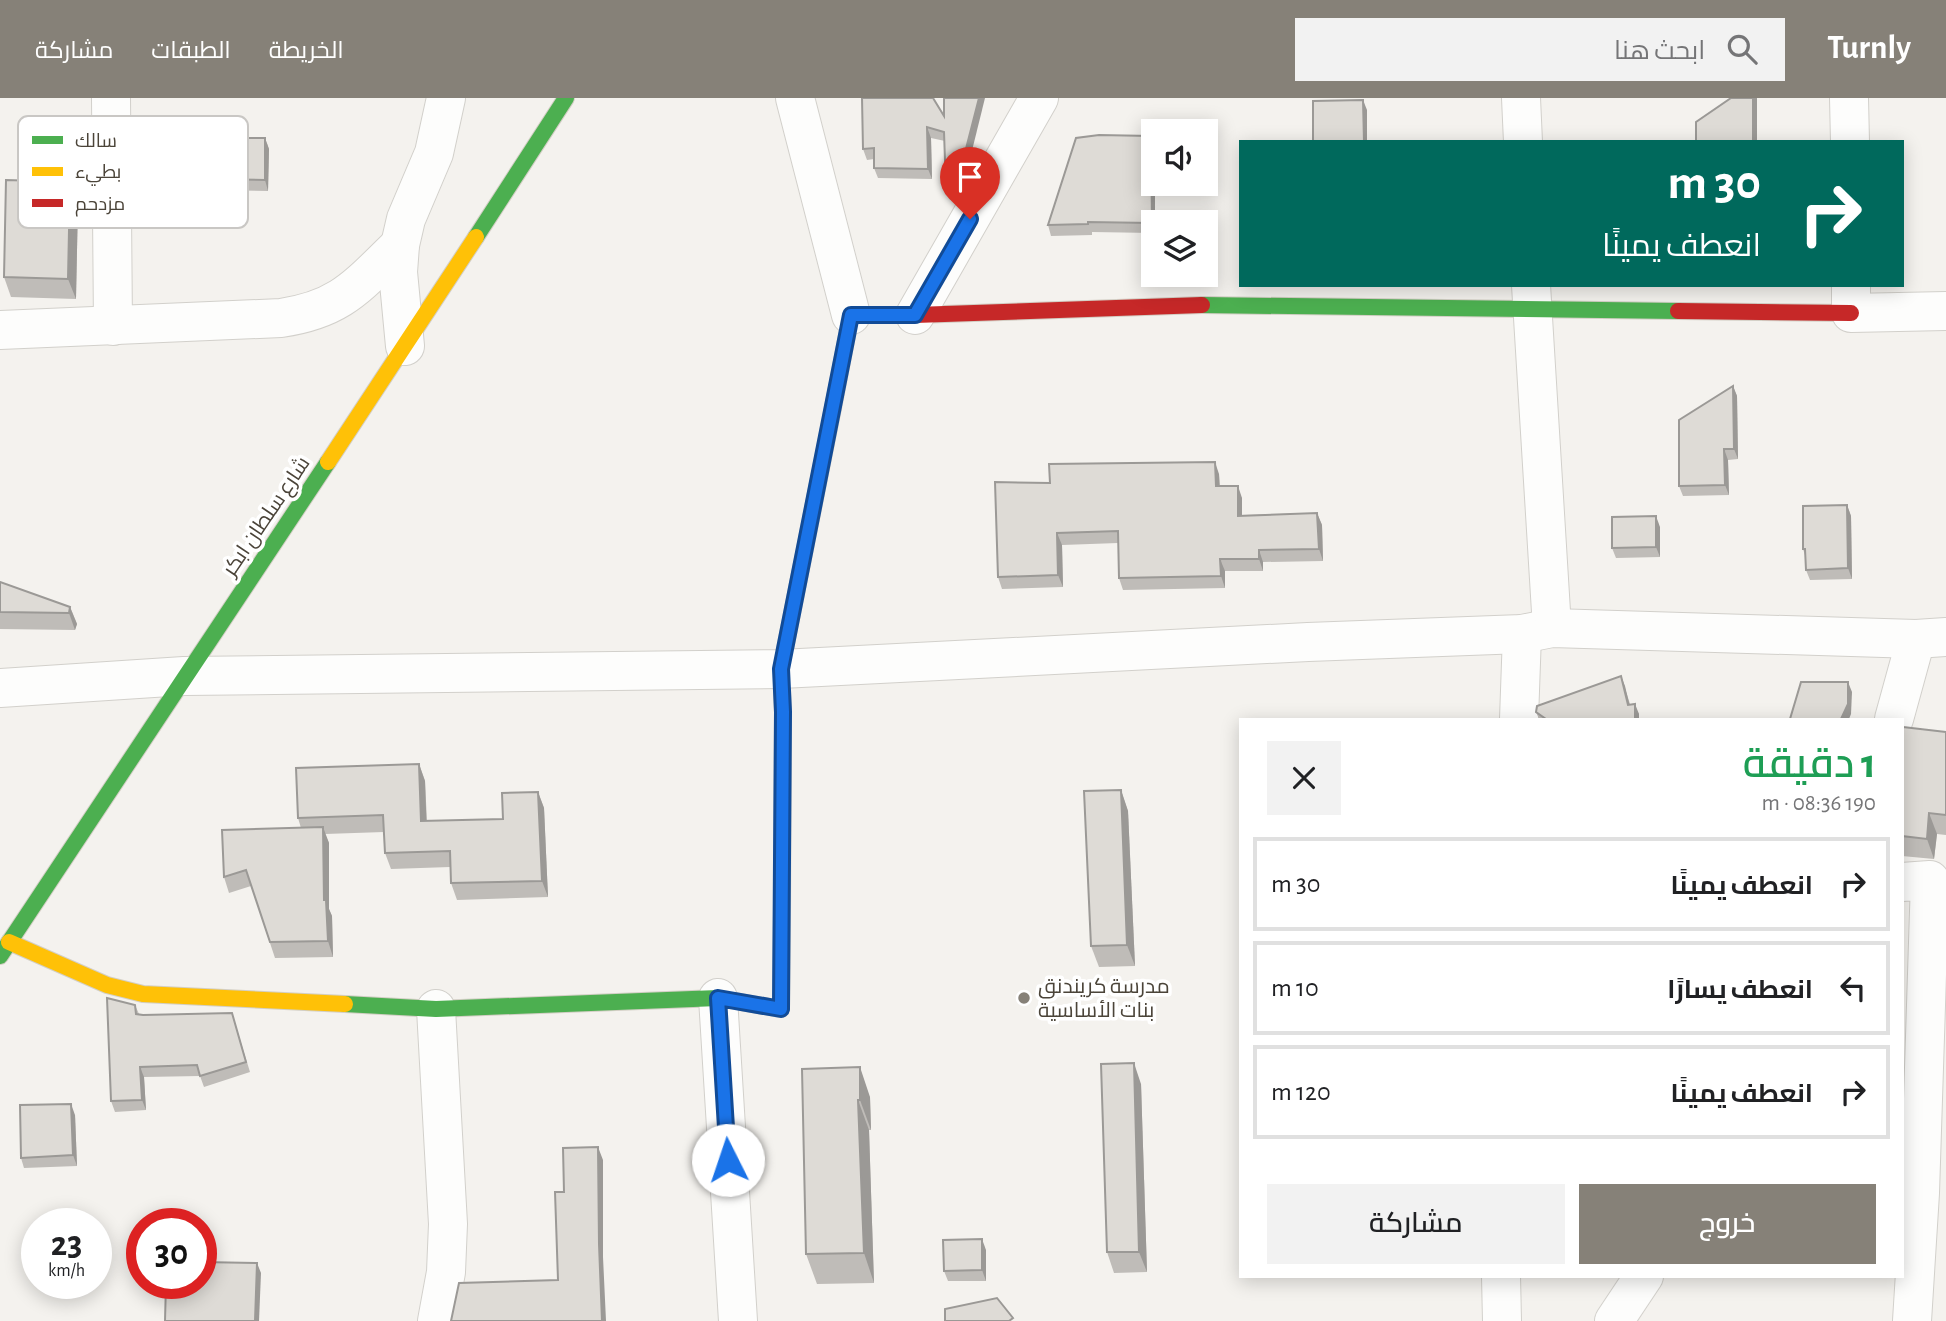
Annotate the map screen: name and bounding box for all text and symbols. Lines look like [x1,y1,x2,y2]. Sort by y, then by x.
search box [1295,18,1785,81]
icon: search [1723,30,1761,68]
text: Turnly [1827,32,1911,65]
text: ابحث هنا [1614,38,1705,64]
text: مشاركة [35,39,113,63]
text: الطبقات [151,39,231,63]
text: الخريطة [269,39,344,63]
legend [18,116,248,228]
map controls [1141,119,1218,287]
button: sound [1141,119,1218,196]
text: سالك [75,132,117,151]
pin [940,147,1000,219]
icon: arrive [951,158,989,196]
text: 30 m [1667,159,1761,208]
text: بطيء [75,163,121,186]
icon: right [1785,168,1876,259]
text: مزدحم [75,195,125,217]
button: layers [1141,210,1218,287]
text: انعطف يمينًا [1602,230,1761,262]
street label: شارع سلطان ابكر [218,453,316,582]
button: close [1267,741,1341,815]
text: 1 دقيقة [1743,743,1876,785]
text: 190 m · 08:36 [1761,792,1876,815]
icon: right [1834,865,1872,903]
text: 30 m [1271,871,1321,897]
text: انعطف يمينًا [1670,873,1813,899]
icon: left [1834,969,1872,1007]
text: 10 m [1271,975,1319,1001]
place label: مدرسة كريندنق بنات الأساسية [1038,976,1170,1021]
text: انعطف يسارًا [1667,977,1813,1003]
marker: مدرسة كريندنق بنات الأساسية [1016,990,1032,1006]
icon: right [1834,1073,1872,1111]
text: 120 m [1271,1079,1331,1105]
text: انعطف يمينًا [1670,1081,1813,1107]
position arrow [691,1123,765,1197]
button: مشاركة [1267,1184,1565,1264]
button: خروج [1579,1184,1876,1264]
speed limit sign: 30 [126,1208,217,1299]
text: 23 [51,1227,82,1262]
text: km/h [48,1262,85,1280]

